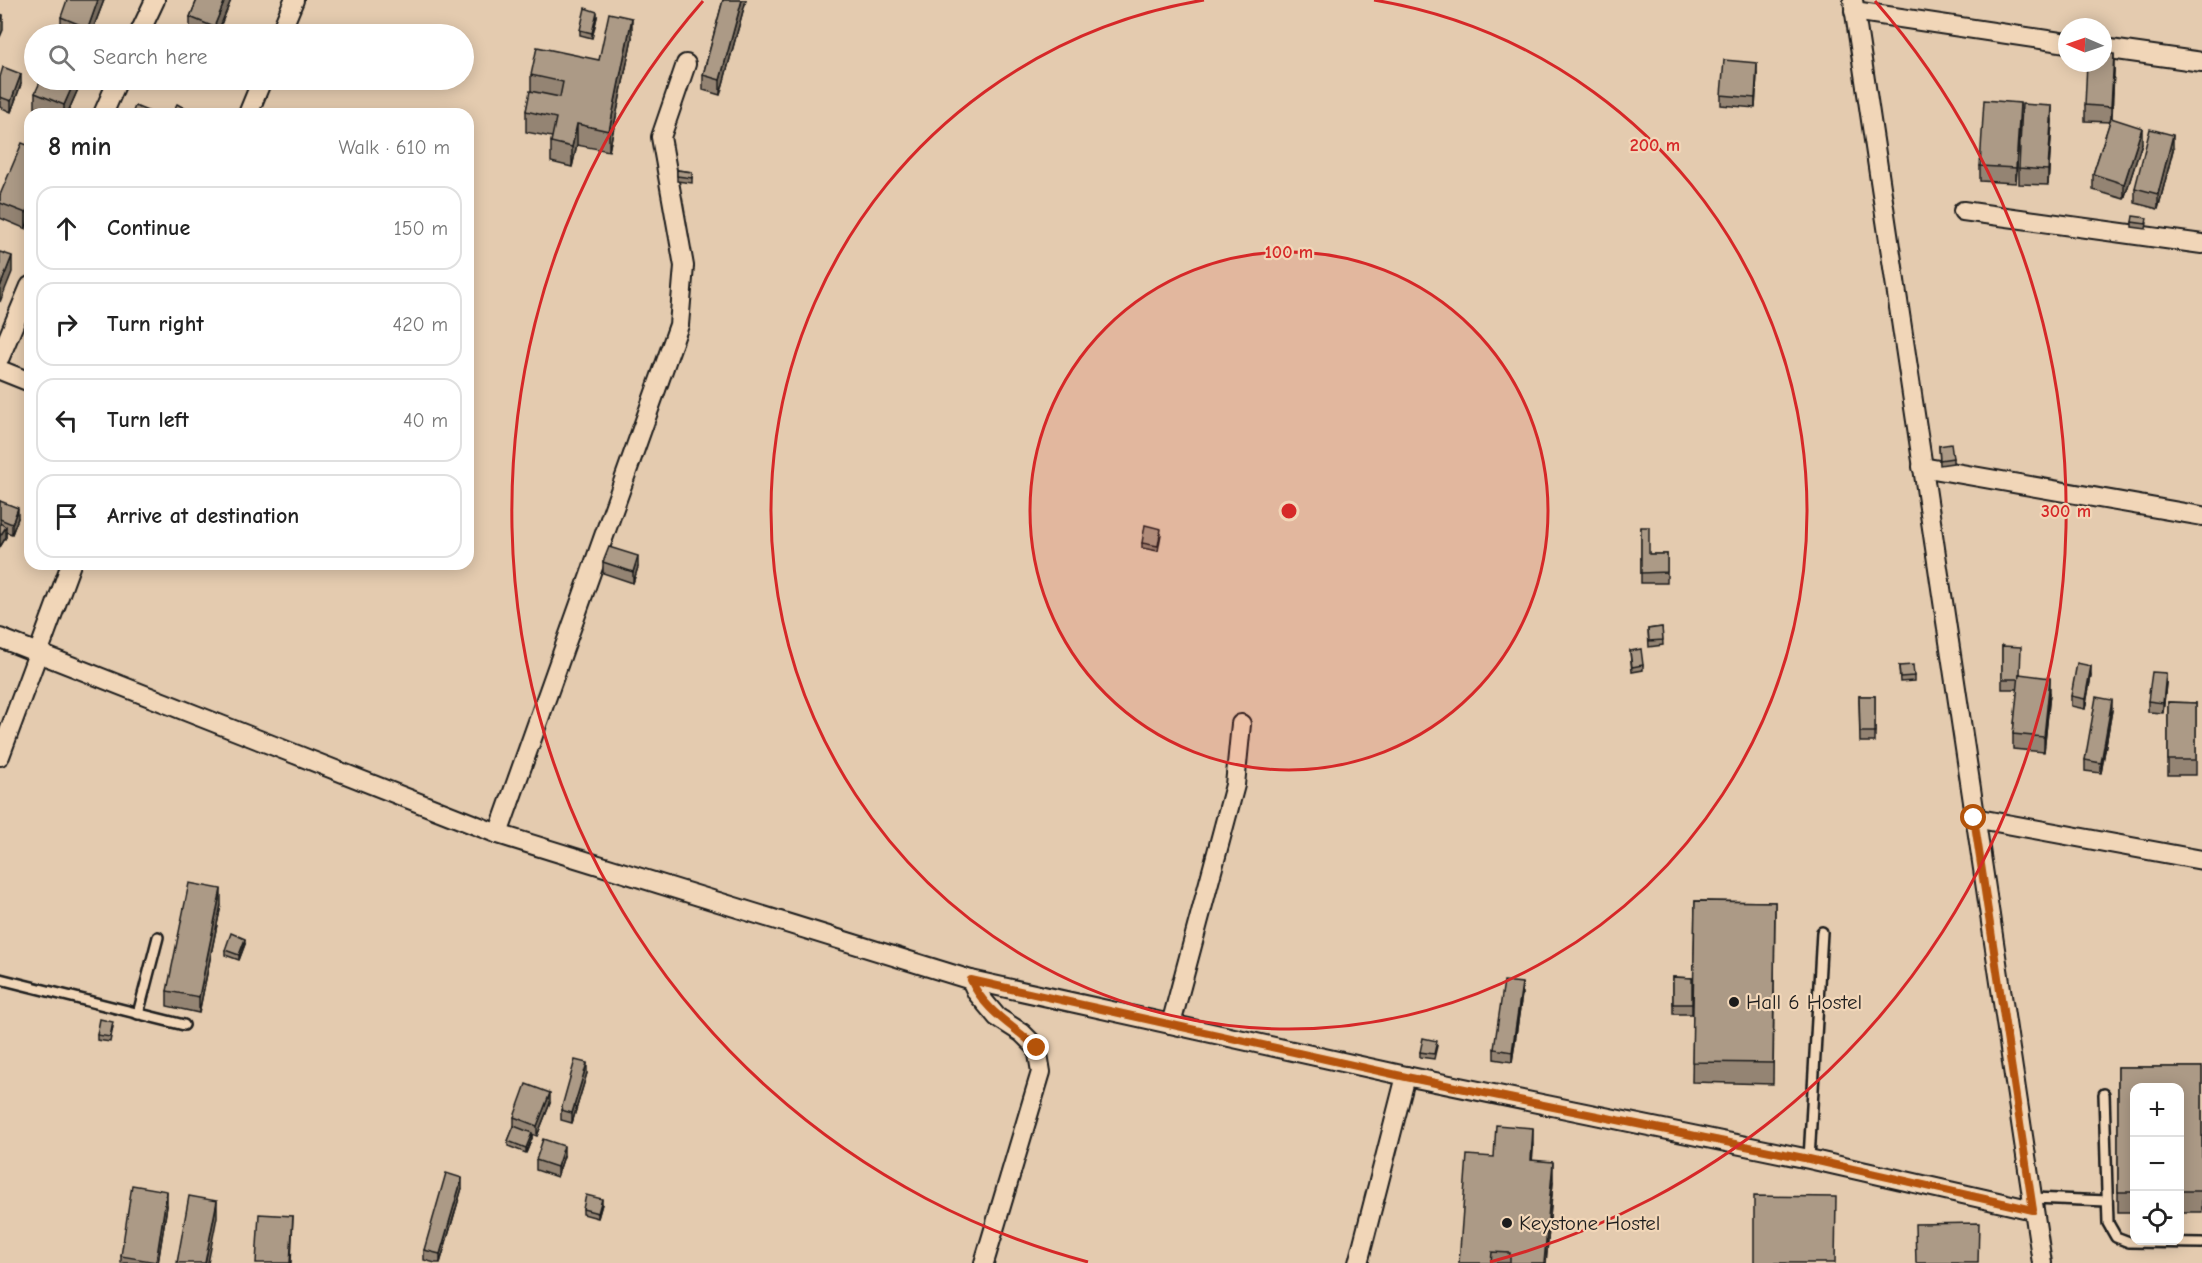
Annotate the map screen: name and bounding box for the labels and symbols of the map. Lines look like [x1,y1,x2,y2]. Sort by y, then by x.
north arrow [2058,18,2112,72]
text: 200 m [1630,135,1680,156]
text: 100 m [1265,242,1313,263]
centre of rings [1279,501,1299,521]
text: 300 m [2041,501,2091,522]
route start [1960,804,1986,830]
place label: Hall 6 Hostel [1746,990,1862,1014]
marker: Hall 6 Hostel [1727,995,1741,1009]
route end [1023,1034,1049,1060]
place label: Keystone Hostel [1519,1211,1660,1235]
marker: Keystone Hostel [1500,1216,1514,1230]

